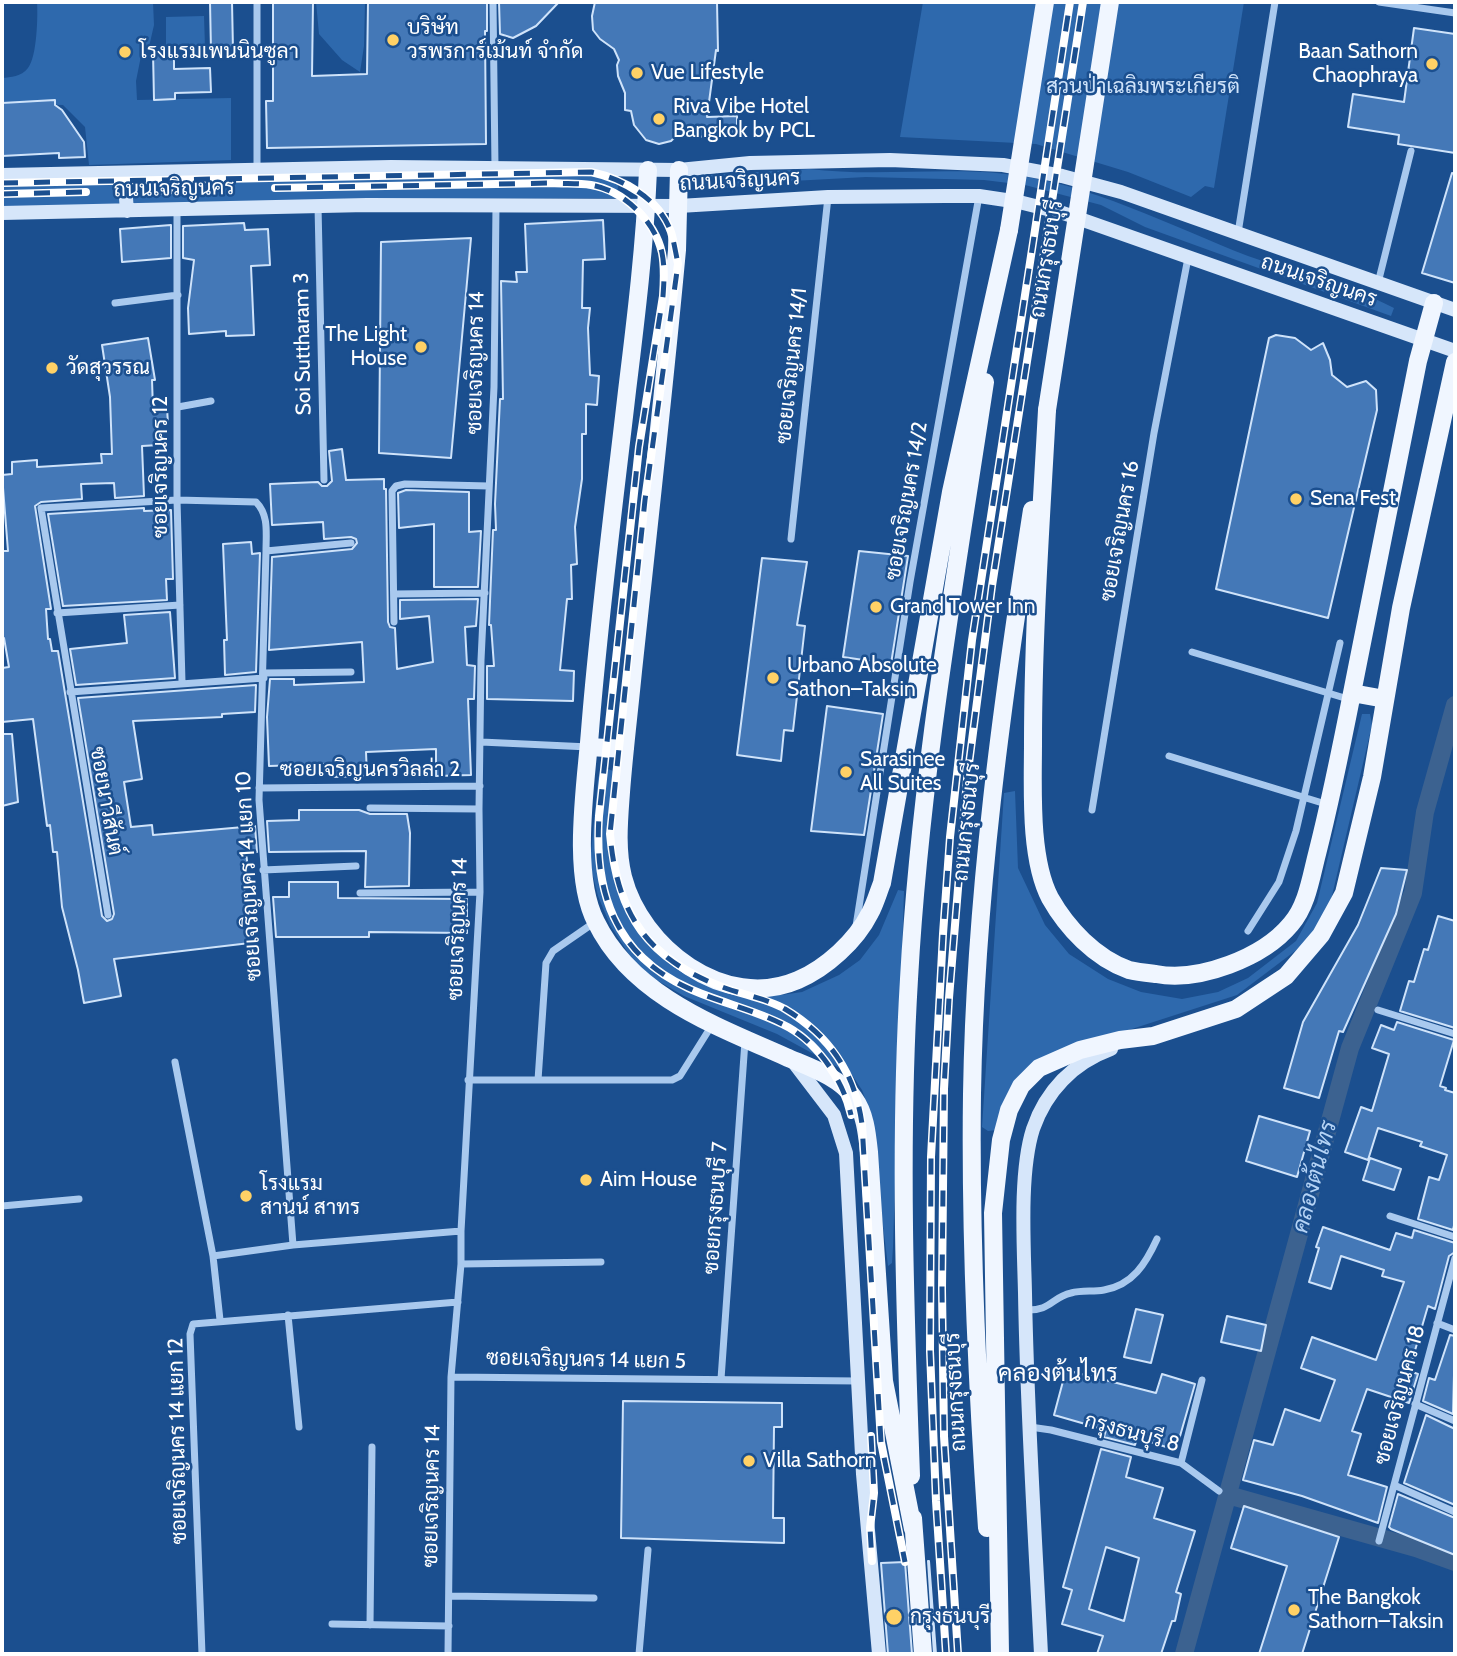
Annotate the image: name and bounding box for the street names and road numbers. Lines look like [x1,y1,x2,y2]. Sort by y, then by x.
street label: ถนนเจริญนคร [679,165,801,197]
street label: ถนนเจริญนคร [113,175,235,203]
street label: ถนนกรุงธนบุรี [1025,198,1069,320]
street label: ถนนเจริญนคร [1258,249,1380,313]
street label: Soi Suttharam 3 [289,272,317,416]
street label: ซอยเจริญนคร 14/1 [771,287,813,445]
street label: ซอยเจริญนคร 14 [462,291,490,435]
street label: ซอยเจริญนคร 12 [148,396,174,538]
street label: ซอยเจริญนคร 14/2 [881,420,933,582]
street label: ซอยเจริญนคร 16 [1095,459,1145,603]
street label: ซอยนาวีสันต์ [84,745,128,857]
street label: ซอยเจริญนครวิลล่า 2 [280,757,460,783]
street label: ถนนกรุงธนบุรี [948,761,986,883]
street label: ซอยเจริญนคร 14 แยก 10 [231,770,267,982]
street label: ซอยเจริญนคร 14 [443,857,473,1001]
street label: ซอยกรุงธนบุรี 7 [699,1141,733,1275]
street label: ซอยเจริญนคร 18 [1369,1322,1431,1468]
street label: ถนนกรุงธนบุรี [940,1332,972,1452]
street label: ซอยเจริญนคร 14 แยก 12 [164,1338,192,1544]
street label: ซอยเจริญนคร 14 แยก 5 [486,1346,686,1374]
street label: กรุงธนบุรี 8 [1082,1408,1182,1458]
street label: ซอยเจริญนคร 14 [418,1424,446,1568]

